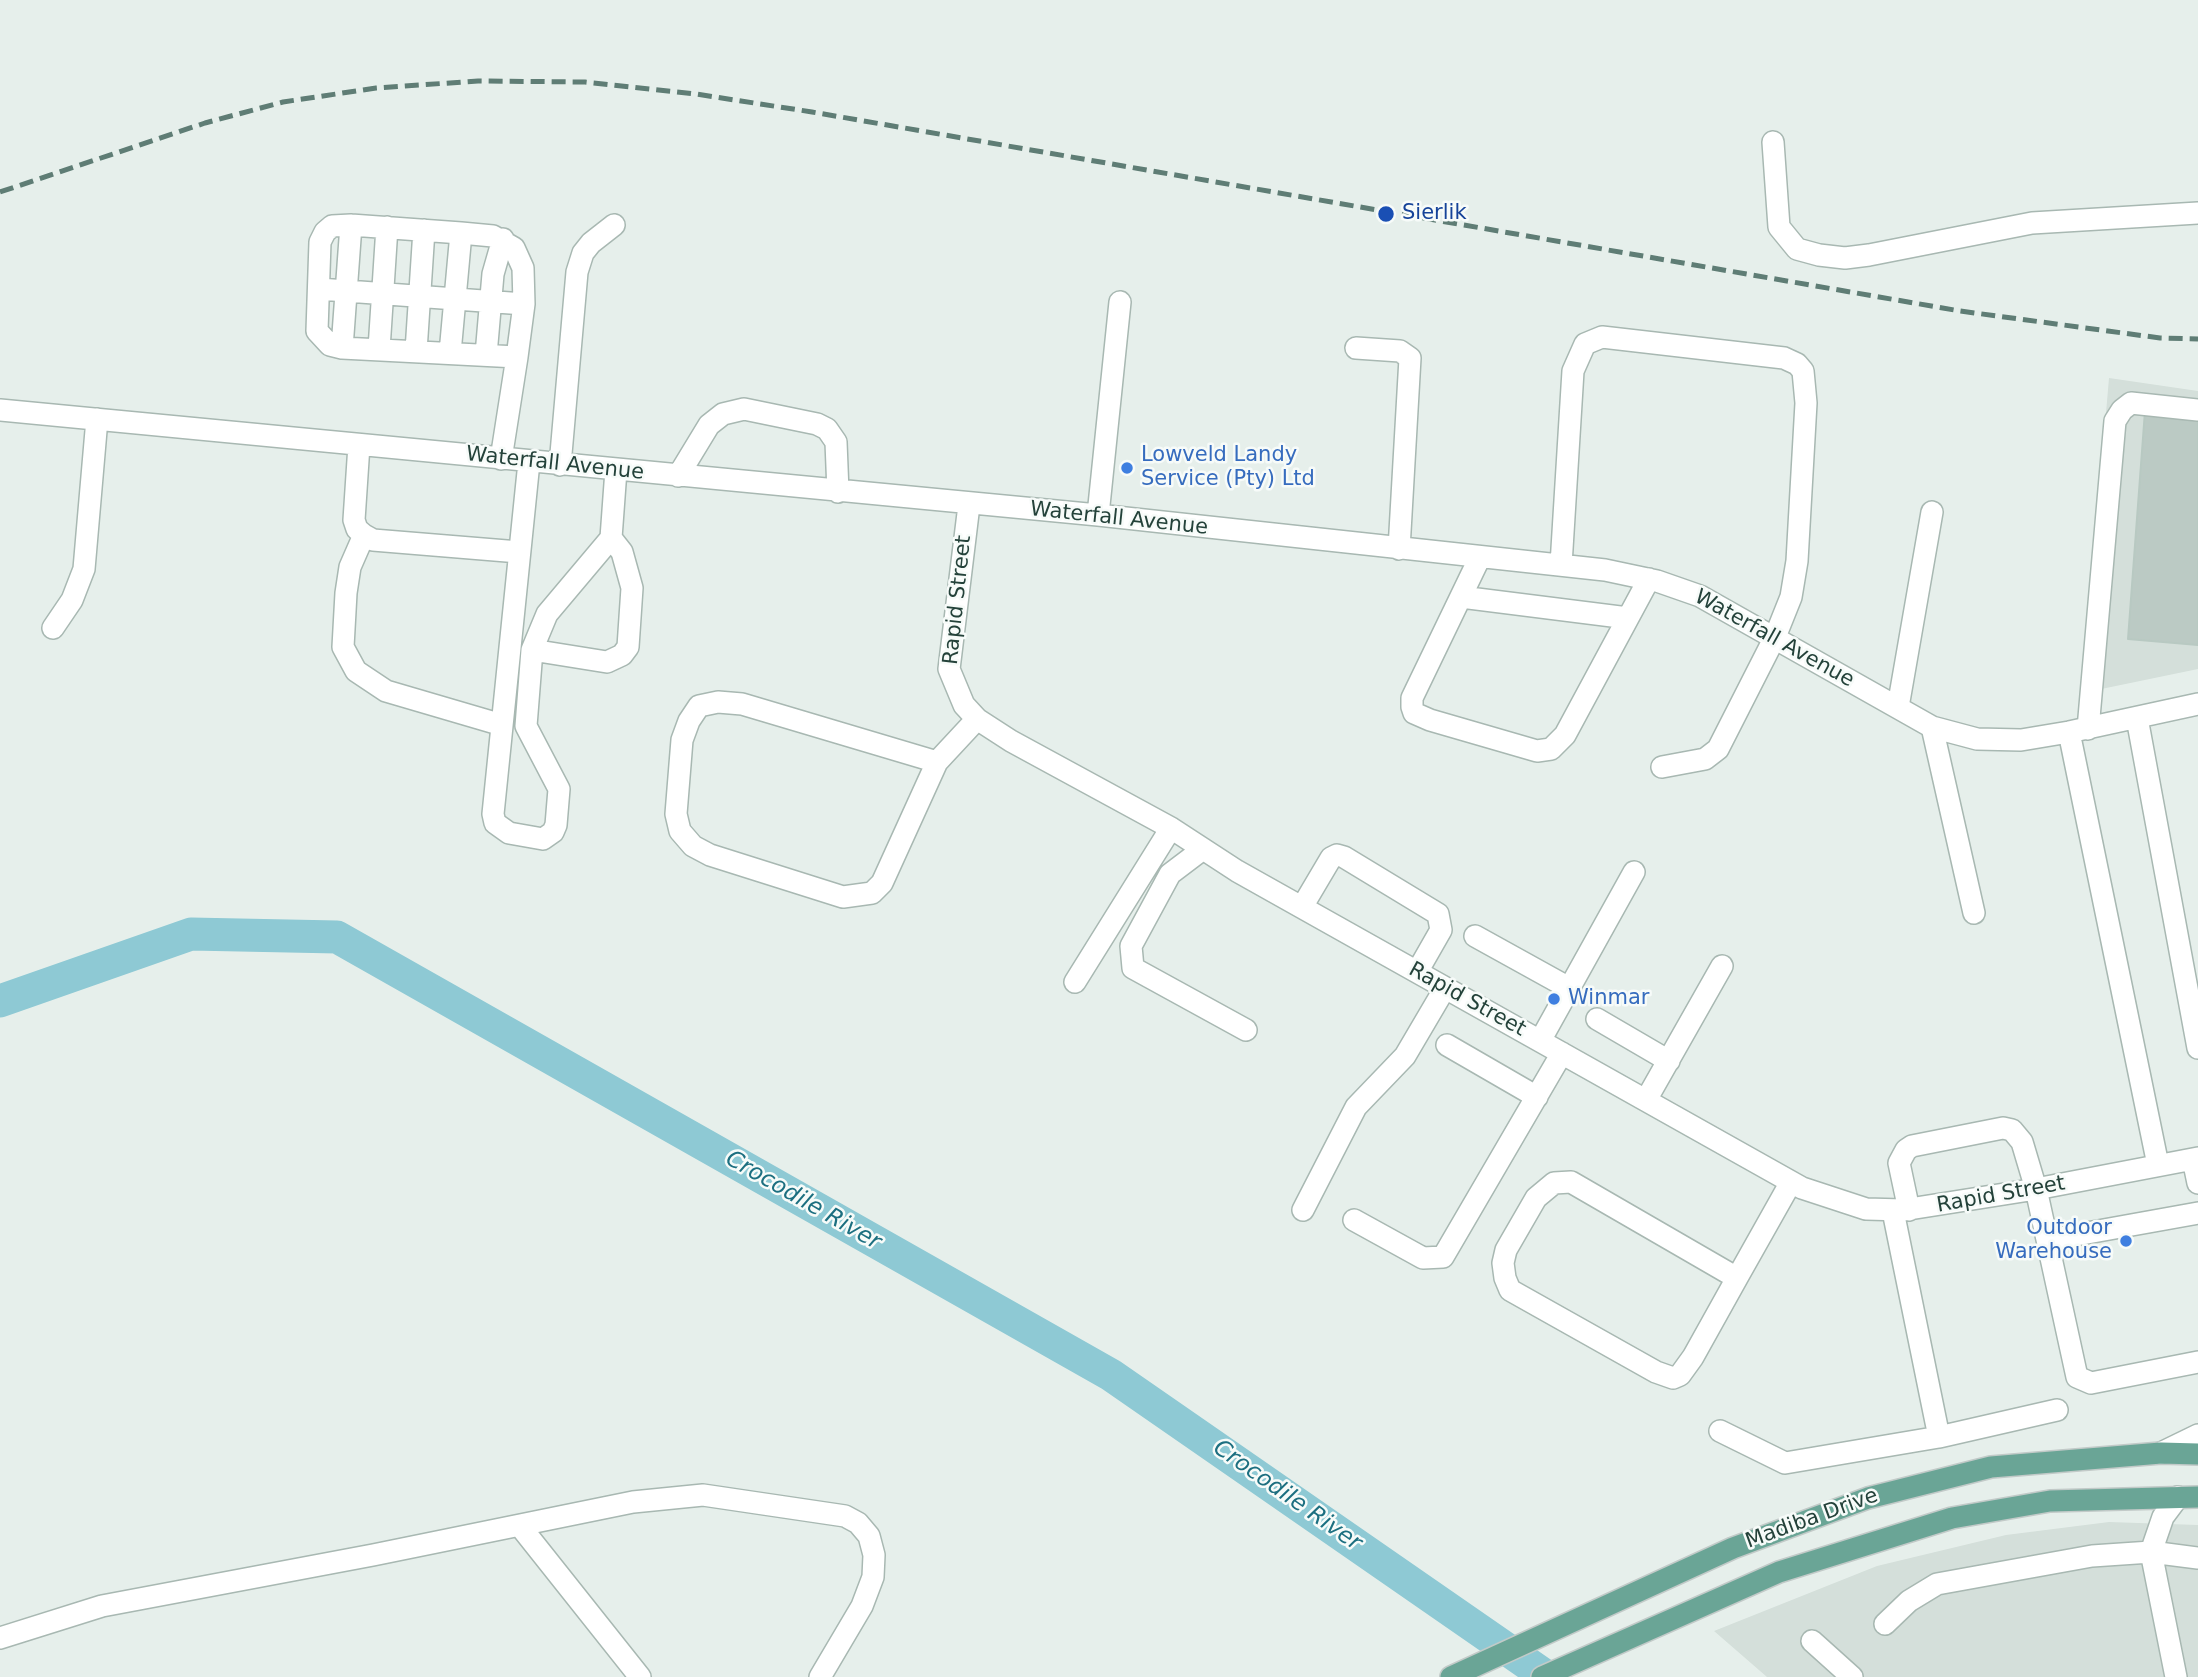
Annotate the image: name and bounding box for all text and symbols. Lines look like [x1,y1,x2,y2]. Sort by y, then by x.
place label: Sierlik [1402,201,1467,227]
marker: Sierlik [1376,204,1396,224]
street label: Waterfall Avenue [465,442,645,486]
place label: Lowveld Landy Service (Pty) Ltd [1141,443,1315,493]
marker: Lowveld Landy Service (Pty) Ltd [1119,460,1135,476]
street label: Waterfall Avenue [1029,497,1209,541]
street label: Rapid Street [939,534,977,666]
street label: Waterfall Avenue [1690,585,1858,693]
street label: Rapid Street [1404,957,1530,1043]
place label: Winmar [1568,986,1649,1012]
marker: Winmar [1546,991,1562,1007]
water label: Crocodile River [720,1145,886,1257]
street label: Rapid Street [1935,1171,2067,1219]
place label: Outdoor Warehouse [1995,1216,2112,1266]
marker: Outdoor Warehouse [2118,1233,2134,1249]
water label: Crocodile River [1208,1435,1366,1557]
street label: Madiba Drive [1742,1483,1882,1555]

